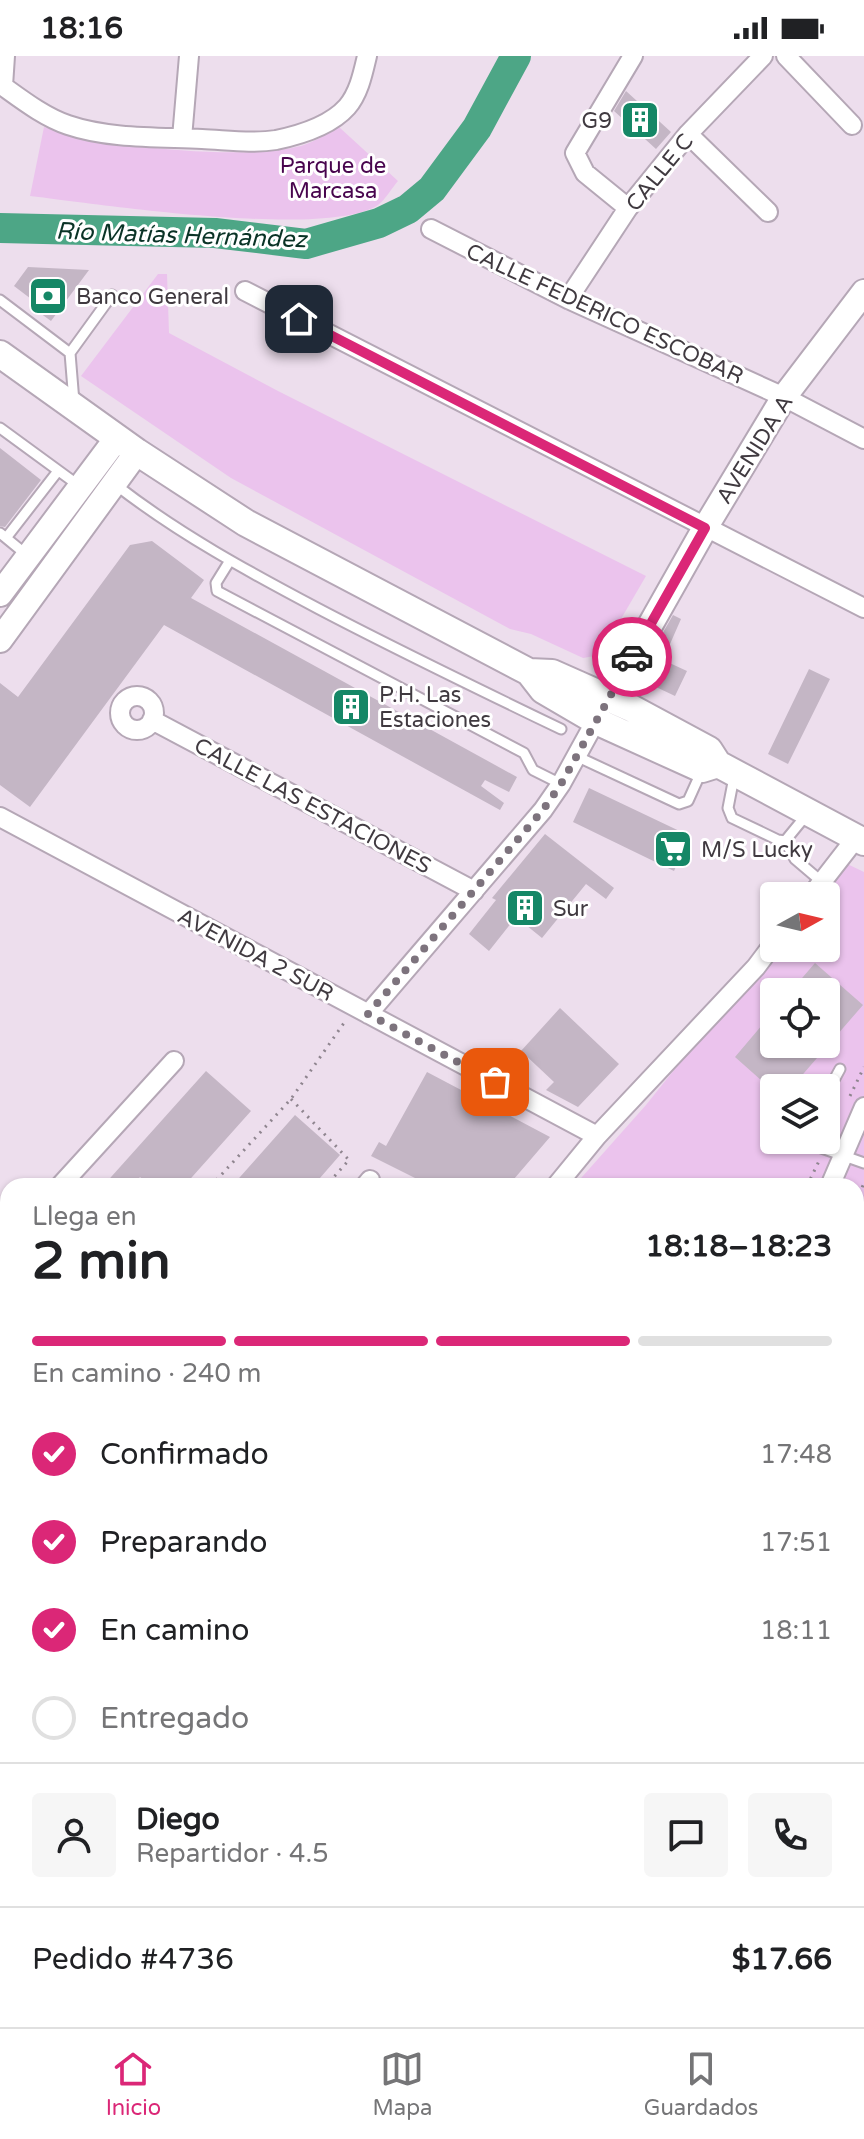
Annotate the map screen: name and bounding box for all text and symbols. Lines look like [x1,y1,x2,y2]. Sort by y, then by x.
text: 18:16 [40,10,123,47]
building icon: G9 [619,99,661,141]
place label: G9 [582,108,612,134]
street label: CALLE C [621,129,699,217]
park label: Parque de Marcasa [280,153,386,204]
water label: Río Matías Hernández [55,217,309,254]
street label: CALLE FEDERICO ESCOBAR [462,238,747,390]
bank icon: Banco General [27,275,69,317]
place label: Banco General [76,284,229,310]
pin [265,285,333,353]
icon: home [277,297,321,341]
street label: AVENIDA A [711,390,799,509]
courier [592,617,672,697]
icon: car [610,635,654,679]
place label: P.H. Las Estaciones [379,682,491,733]
building icon: P.H. Las Estaciones [330,686,372,728]
street label: CALLE LAS ESTACIONES [190,732,435,879]
supermarket icon: M/S Lucky [652,828,694,870]
place label: M/S Lucky [701,837,813,863]
north arrow [760,882,840,962]
map controls [760,882,840,1154]
building icon: Sur [504,887,546,929]
place label: Sur [553,896,589,922]
street label: AVENIDA 2 SUR [173,903,338,1007]
button: locate [760,978,840,1058]
pin [461,1048,529,1116]
icon: bag [473,1060,517,1104]
button: layers [760,1074,840,1154]
text: Llega en [32,1201,137,1232]
text: 18:18–18:23 [645,1228,832,1265]
text: 2 min [32,1230,171,1293]
text: En camino · 240 m [32,1358,261,1389]
icon: check [32,1432,76,1476]
text: Confirmado [100,1436,269,1473]
text: 17:48 [760,1439,832,1470]
icon: check [32,1520,76,1564]
text: Preparando [100,1524,268,1561]
text: 17:51 [760,1527,832,1558]
icon: check [32,1608,76,1652]
text: En camino [100,1612,249,1649]
text: 18:11 [760,1615,832,1646]
text: Entregado [100,1700,249,1737]
button: person [32,1793,116,1877]
button: chat [644,1793,728,1877]
button: phone [748,1793,832,1877]
text: Diego [136,1801,220,1838]
text: Repartidor · 4.5 [136,1838,328,1869]
text: Pedido #4736 [32,1941,234,1978]
text: $17.66 [732,1941,832,1978]
tab: Inicio [106,2047,161,2121]
tab: Mapa [373,2047,432,2121]
tab: Guardados [644,2047,758,2121]

